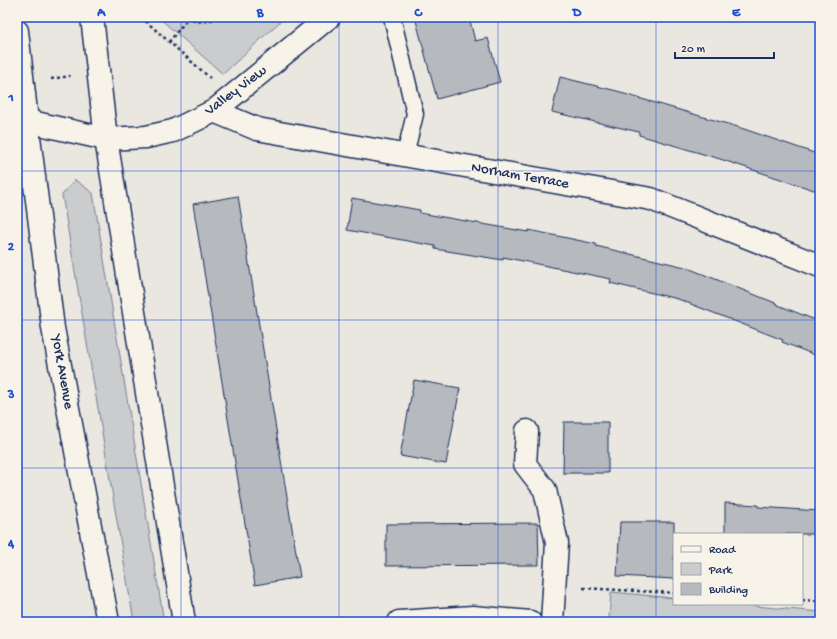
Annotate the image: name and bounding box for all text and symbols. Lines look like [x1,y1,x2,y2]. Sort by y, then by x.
text: A [96,6,106,21]
text: B [256,6,265,21]
text: C [413,6,423,21]
text: D [572,6,582,21]
text: E [732,6,741,21]
scale bar [675,34,774,60]
text: 20 m [681,43,706,57]
street label: Valley View [201,62,271,121]
text: 1 [7,91,14,106]
street label: Norham Terrace [470,159,570,193]
text: 2 [8,240,15,255]
street label: York Avenue [46,331,77,411]
text: 3 [7,388,15,403]
legend [673,533,803,605]
text: 4 [7,537,15,552]
text: Road [709,544,736,558]
text: Park [708,564,734,578]
text: Building [708,584,748,598]

